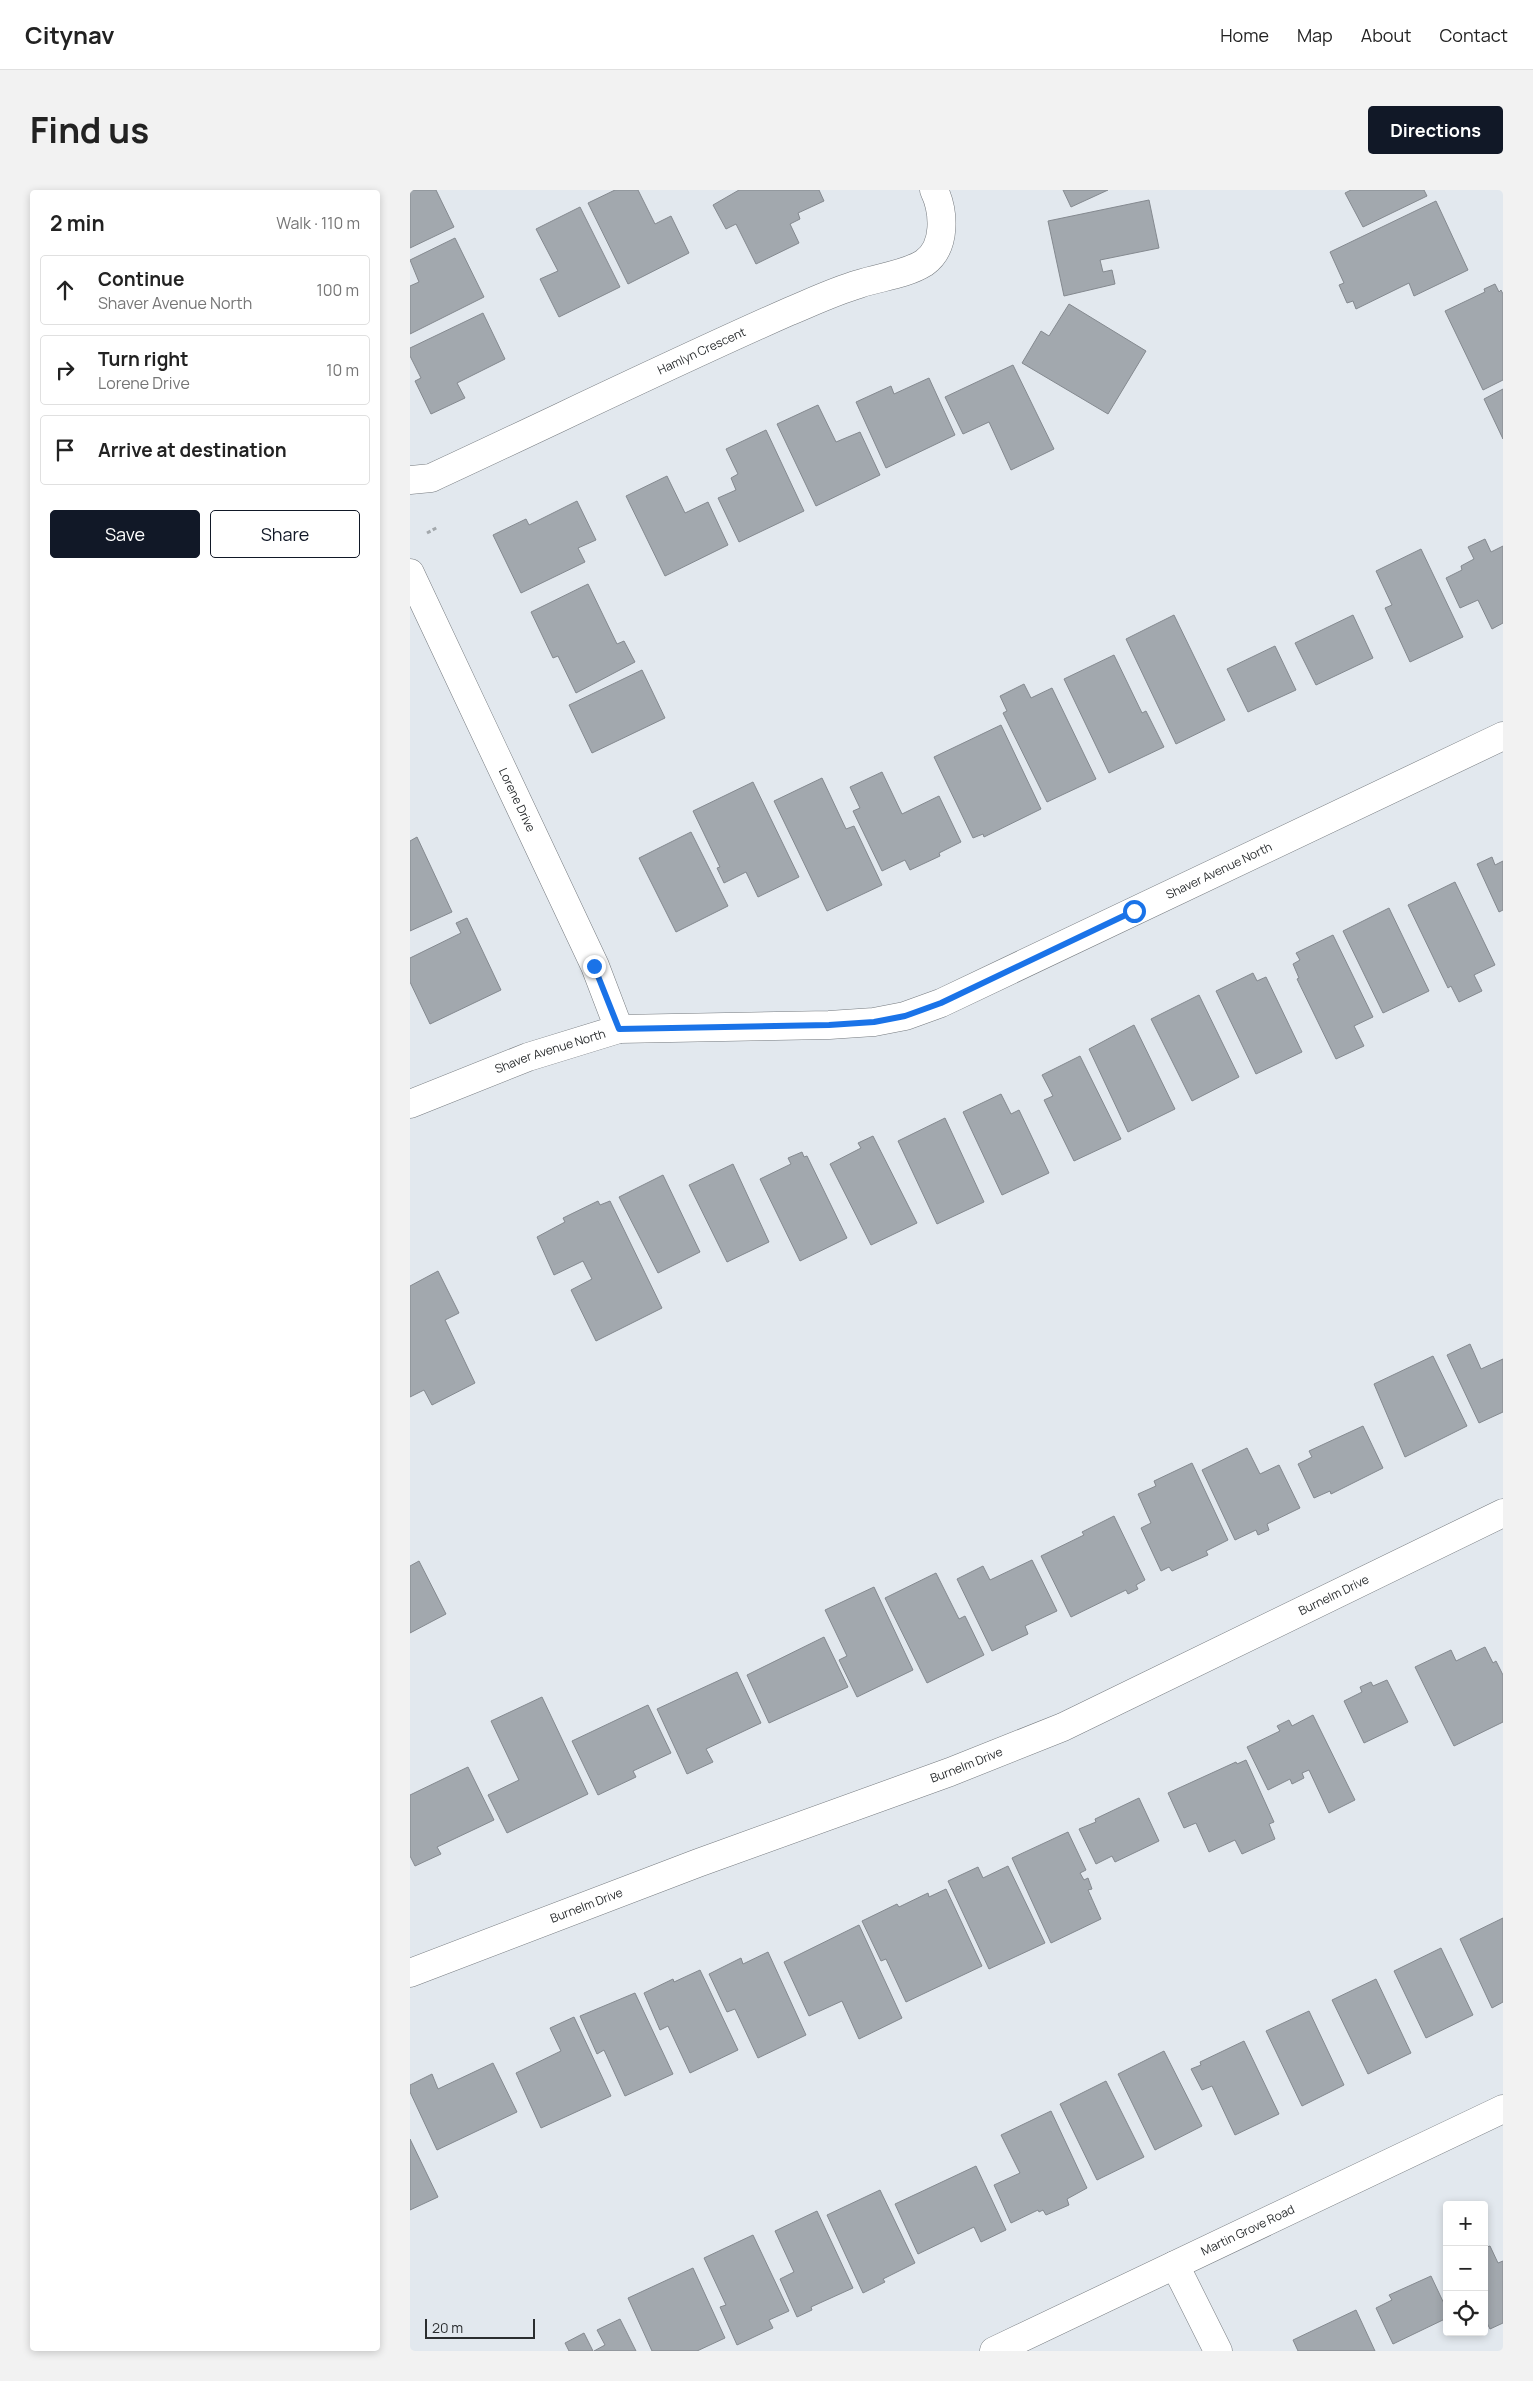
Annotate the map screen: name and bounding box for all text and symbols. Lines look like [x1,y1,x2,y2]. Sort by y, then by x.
text: Citynav [25,18,115,51]
text: Home [1220,23,1269,47]
text: Map [1297,23,1333,47]
text: About [1361,23,1411,47]
text: Contact [1439,23,1508,47]
text: Find us [30,106,149,154]
button: Directions [1368,106,1503,154]
text: 2 min [50,209,105,237]
text: Walk · 110 m [276,212,360,234]
text: Continue [98,266,184,292]
icon: ahead [51,276,79,304]
text: 100 m [316,279,359,301]
text: Shaver Avenue North [98,292,252,314]
street label: Hamlyn Crescent [655,323,748,378]
text: Turn right [98,346,188,372]
icon: right [51,356,79,384]
text: 10 m [326,359,359,381]
text: Lorene Drive [98,372,190,394]
icon: arrive [51,436,79,464]
text: Arrive at destination [98,437,287,463]
button: Save [50,510,200,558]
button: Share [210,510,360,558]
street label: Lorene Drive [495,765,540,835]
street label: Shaver Avenue North [1163,838,1275,903]
route start [1123,900,1146,923]
route end [583,955,606,978]
street label: Shaver Avenue North [492,1025,608,1077]
street label: Burnelm Drive [1296,1570,1372,1619]
street label: Burnelm Drive [928,1743,1005,1786]
street label: Burnelm Drive [548,1884,625,1927]
street label: Martin Grove Road [1198,2200,1297,2259]
map controls [1443,2201,1488,2336]
button: + [1443,2201,1488,2246]
button: − [1443,2246,1488,2291]
button: locate [1443,2291,1488,2336]
scale bar [425,2316,535,2339]
text: 20 m [432,2318,463,2337]

